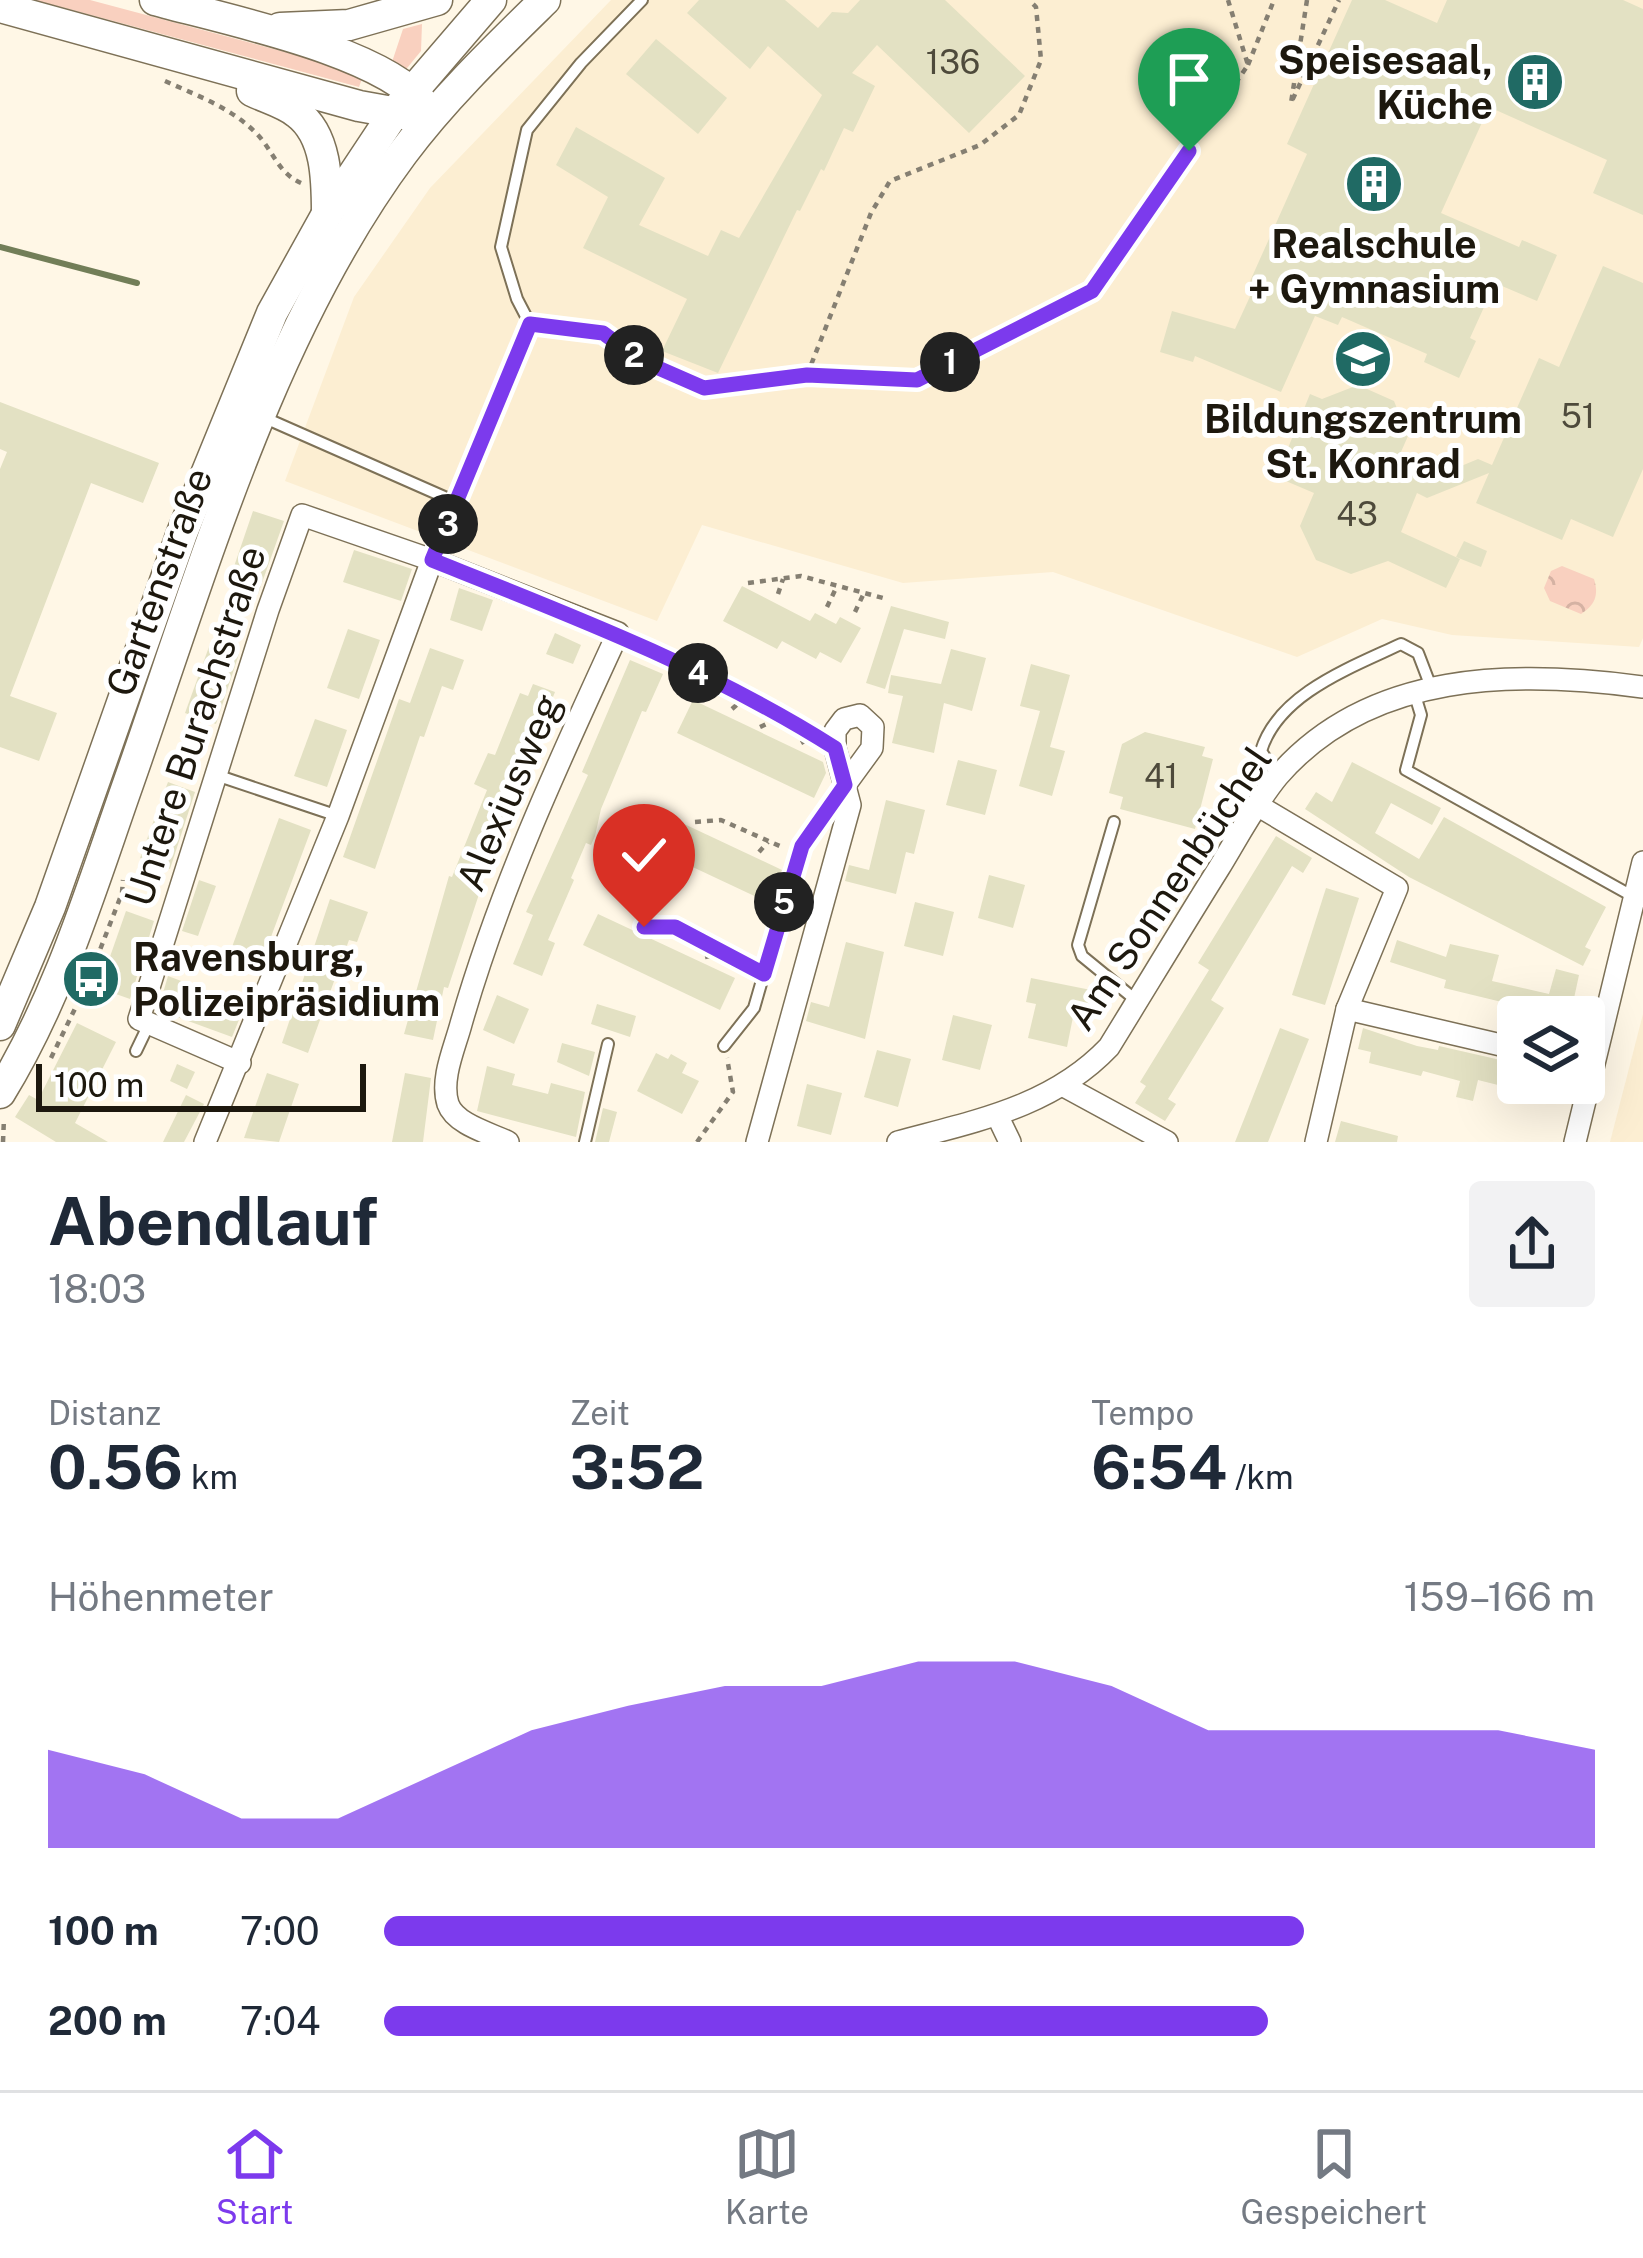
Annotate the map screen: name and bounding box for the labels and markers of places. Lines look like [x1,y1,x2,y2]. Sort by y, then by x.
pin [1138,28,1240,151]
place label: Speisesaal, Küche [1278,37,1493,128]
building icon: Speisesaal, Küche [1504,51,1566,113]
building icon: Realschule + Gymnasium [1343,153,1405,215]
place label: Realschule + Gymnasium [1248,221,1500,312]
pin: 2 [604,325,664,385]
school or university icon: Bildungszentrum St. Konrad [1332,328,1394,390]
pin: 1 [920,332,980,392]
place label: Bildungszentrum St. Konrad [1204,396,1522,487]
pin: 3 [418,494,478,554]
pin: 4 [668,643,728,703]
pin [593,804,695,927]
pin: 5 [754,872,814,932]
place label: Ravensburg, Polizeipräsidium [133,934,440,1025]
bus stop icon: Ravensburg, Polizeipräsidium [60,948,122,1010]

